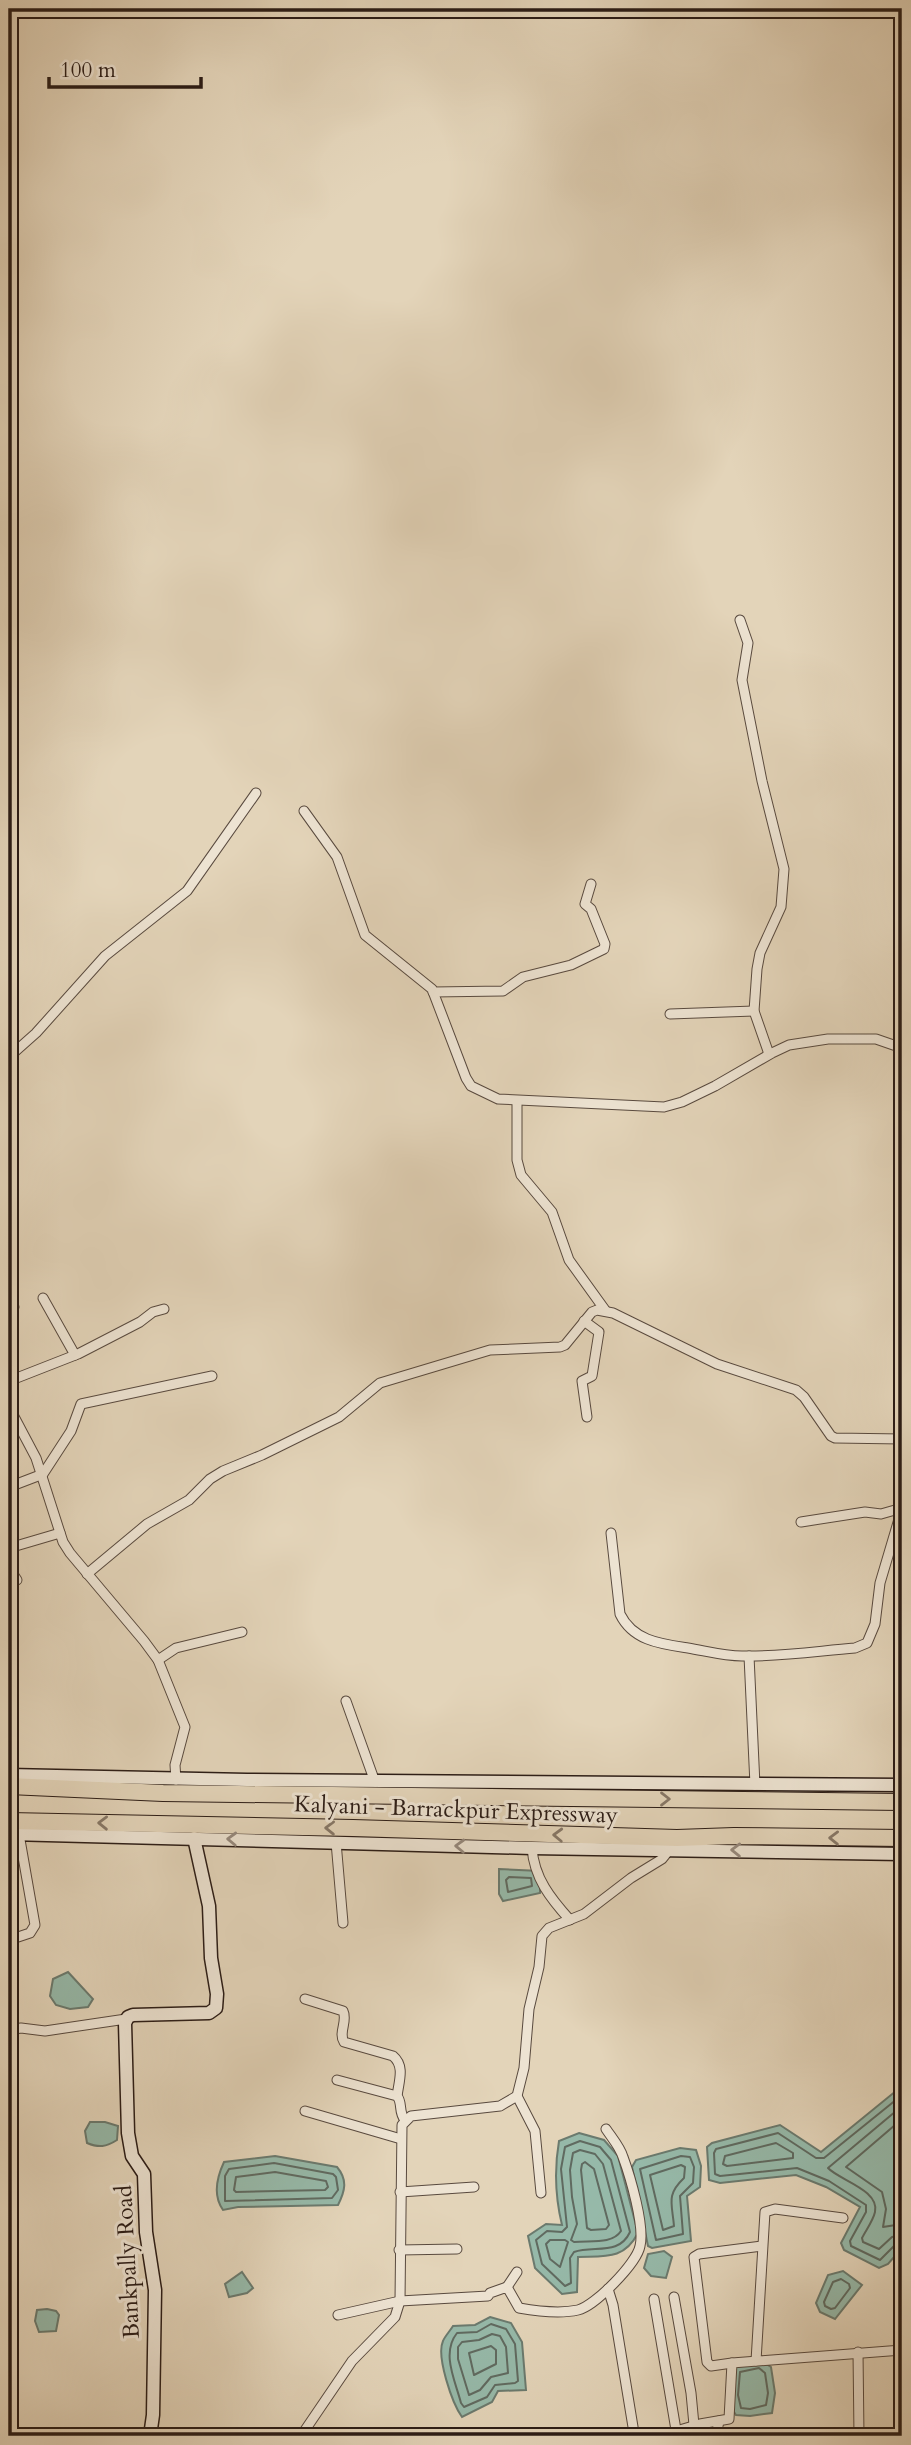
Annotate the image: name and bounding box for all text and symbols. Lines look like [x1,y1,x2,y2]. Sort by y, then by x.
scale bar [49,46,201,90]
text: 100 m [60,56,116,85]
street label: Kalyani - Barrackpur Expressway [293,1788,619,1831]
one-way arrow [659,1792,670,1807]
one-way arrow [97,1815,108,1830]
one-way arrow [324,1820,335,1836]
one-way arrow [552,1827,563,1842]
one-way arrow [828,1830,839,1845]
one-way arrow [226,1832,237,1847]
one-way arrow [454,1838,464,1854]
one-way arrow [730,1842,741,1858]
street label: Bankpally Road [108,2184,147,2340]

